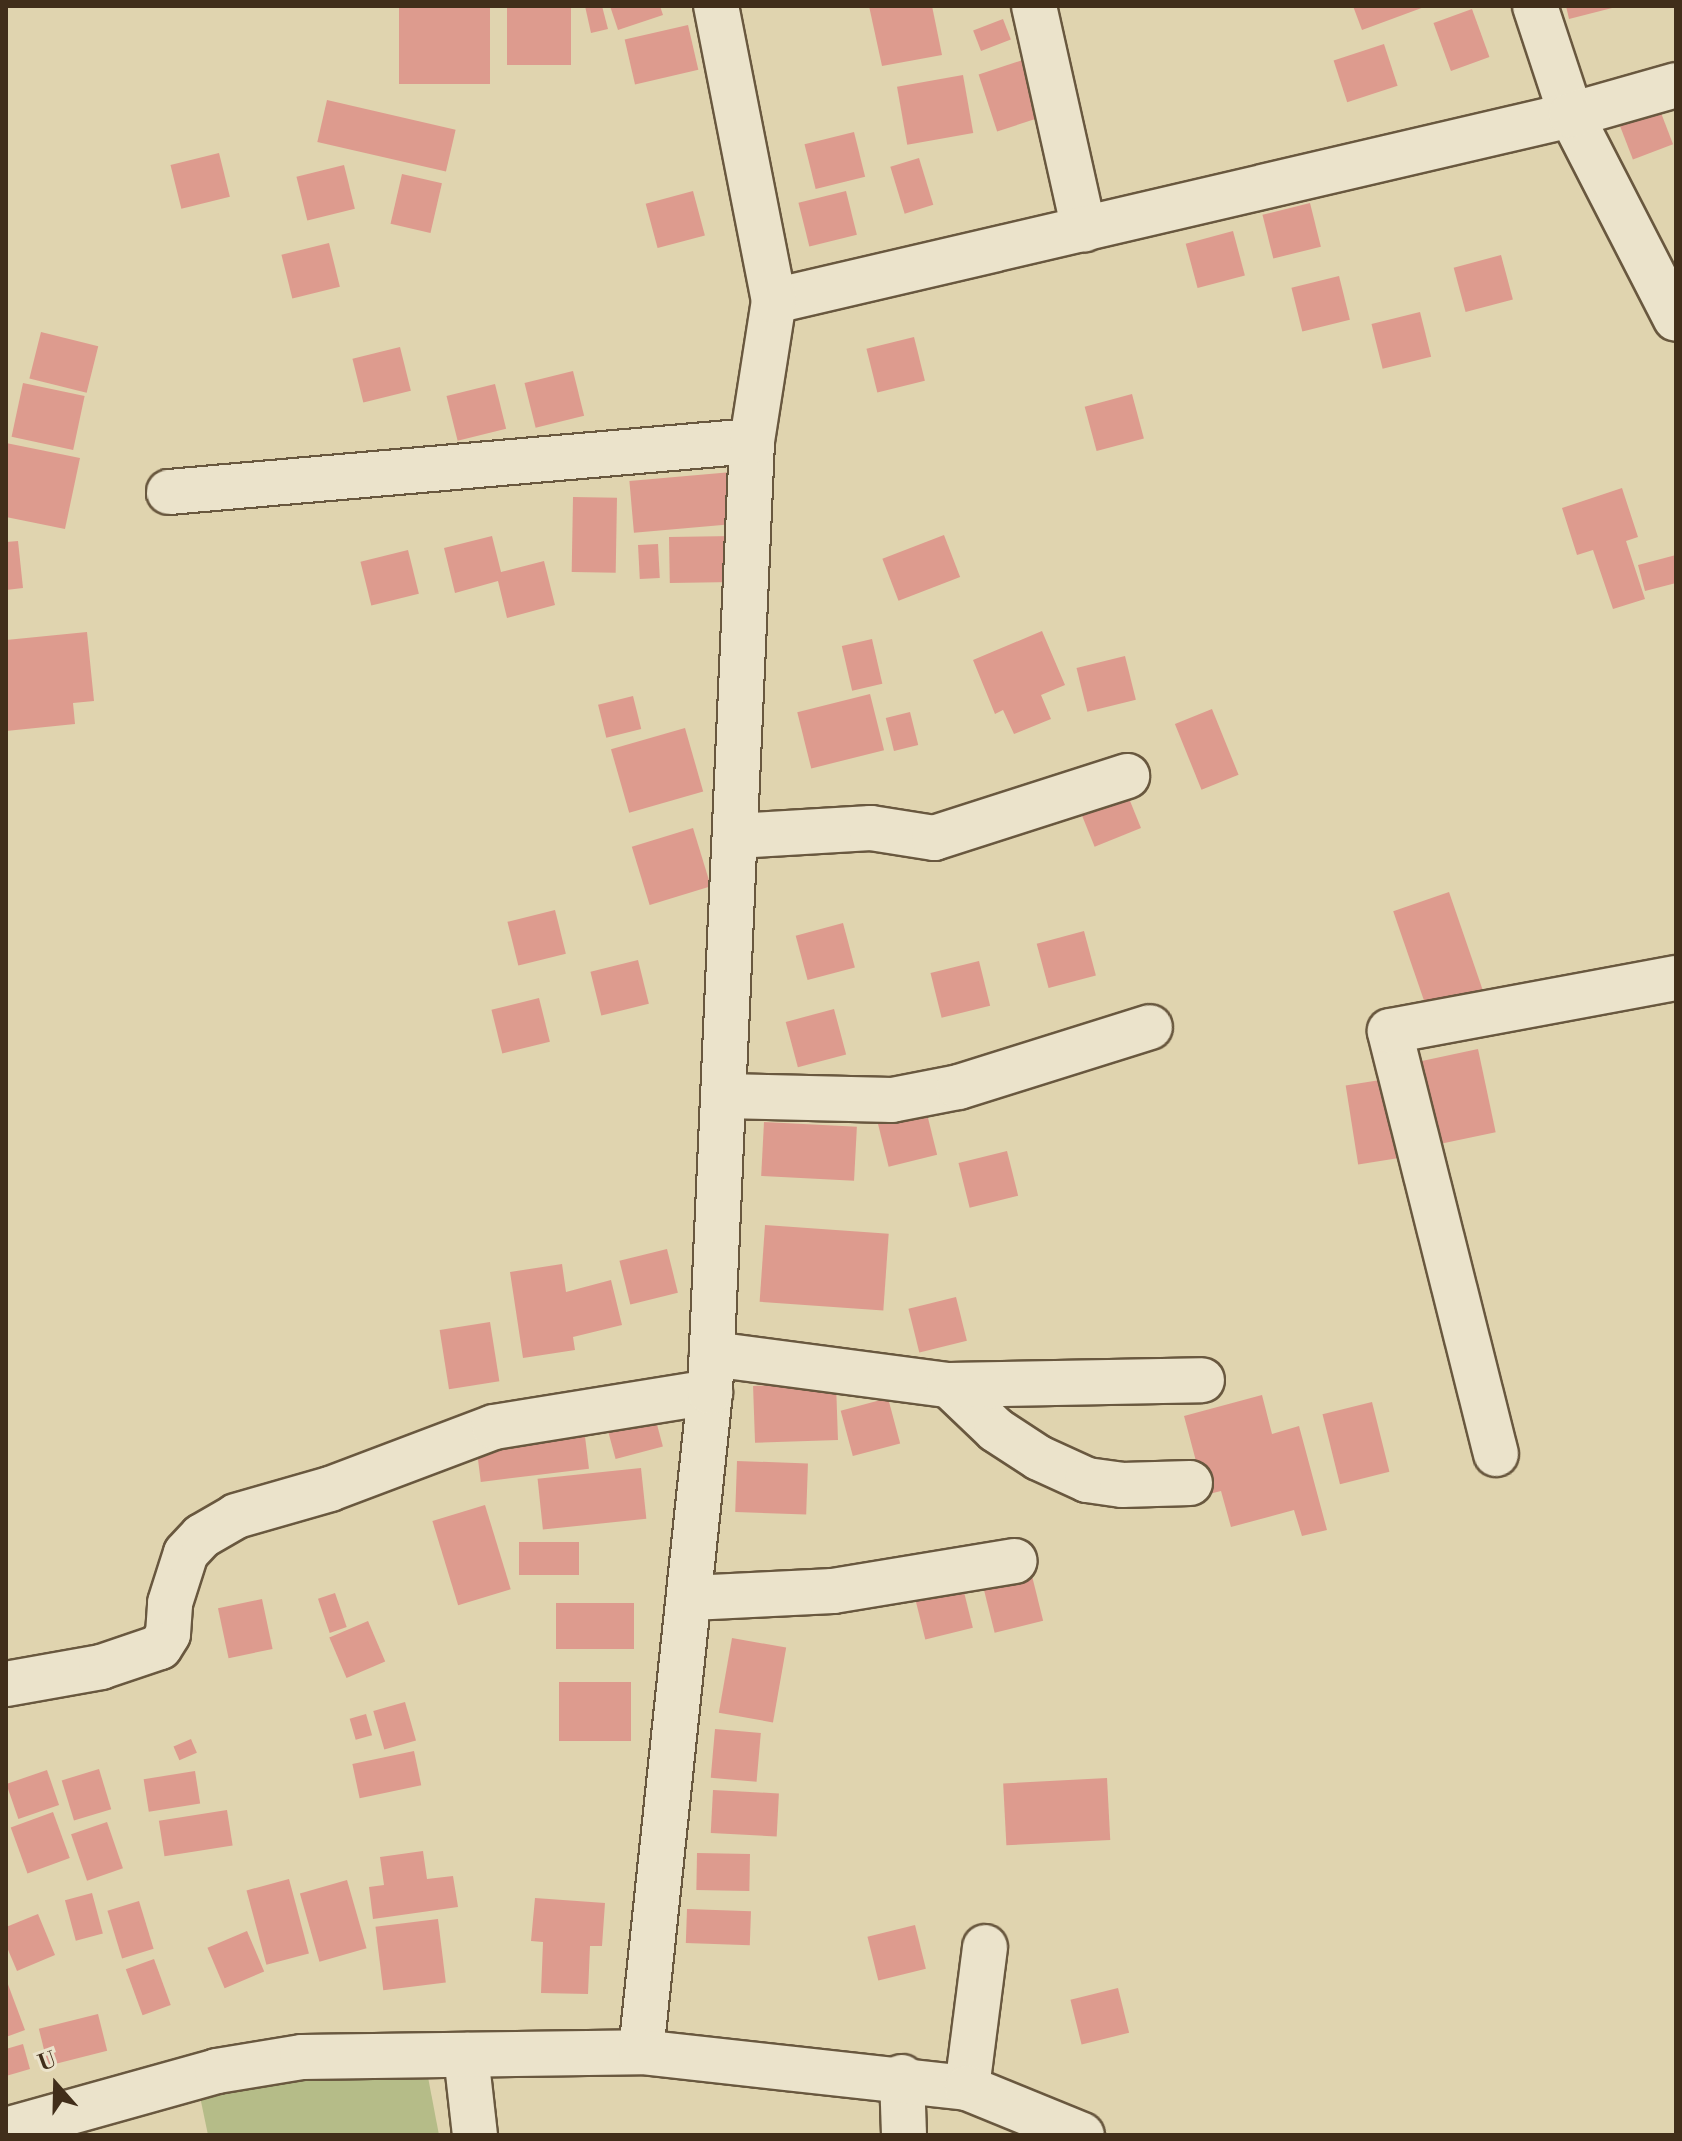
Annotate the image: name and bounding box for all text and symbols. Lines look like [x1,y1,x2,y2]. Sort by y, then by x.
north arrow [16,2045,96,2125]
text: U [35,2046,60,2078]

